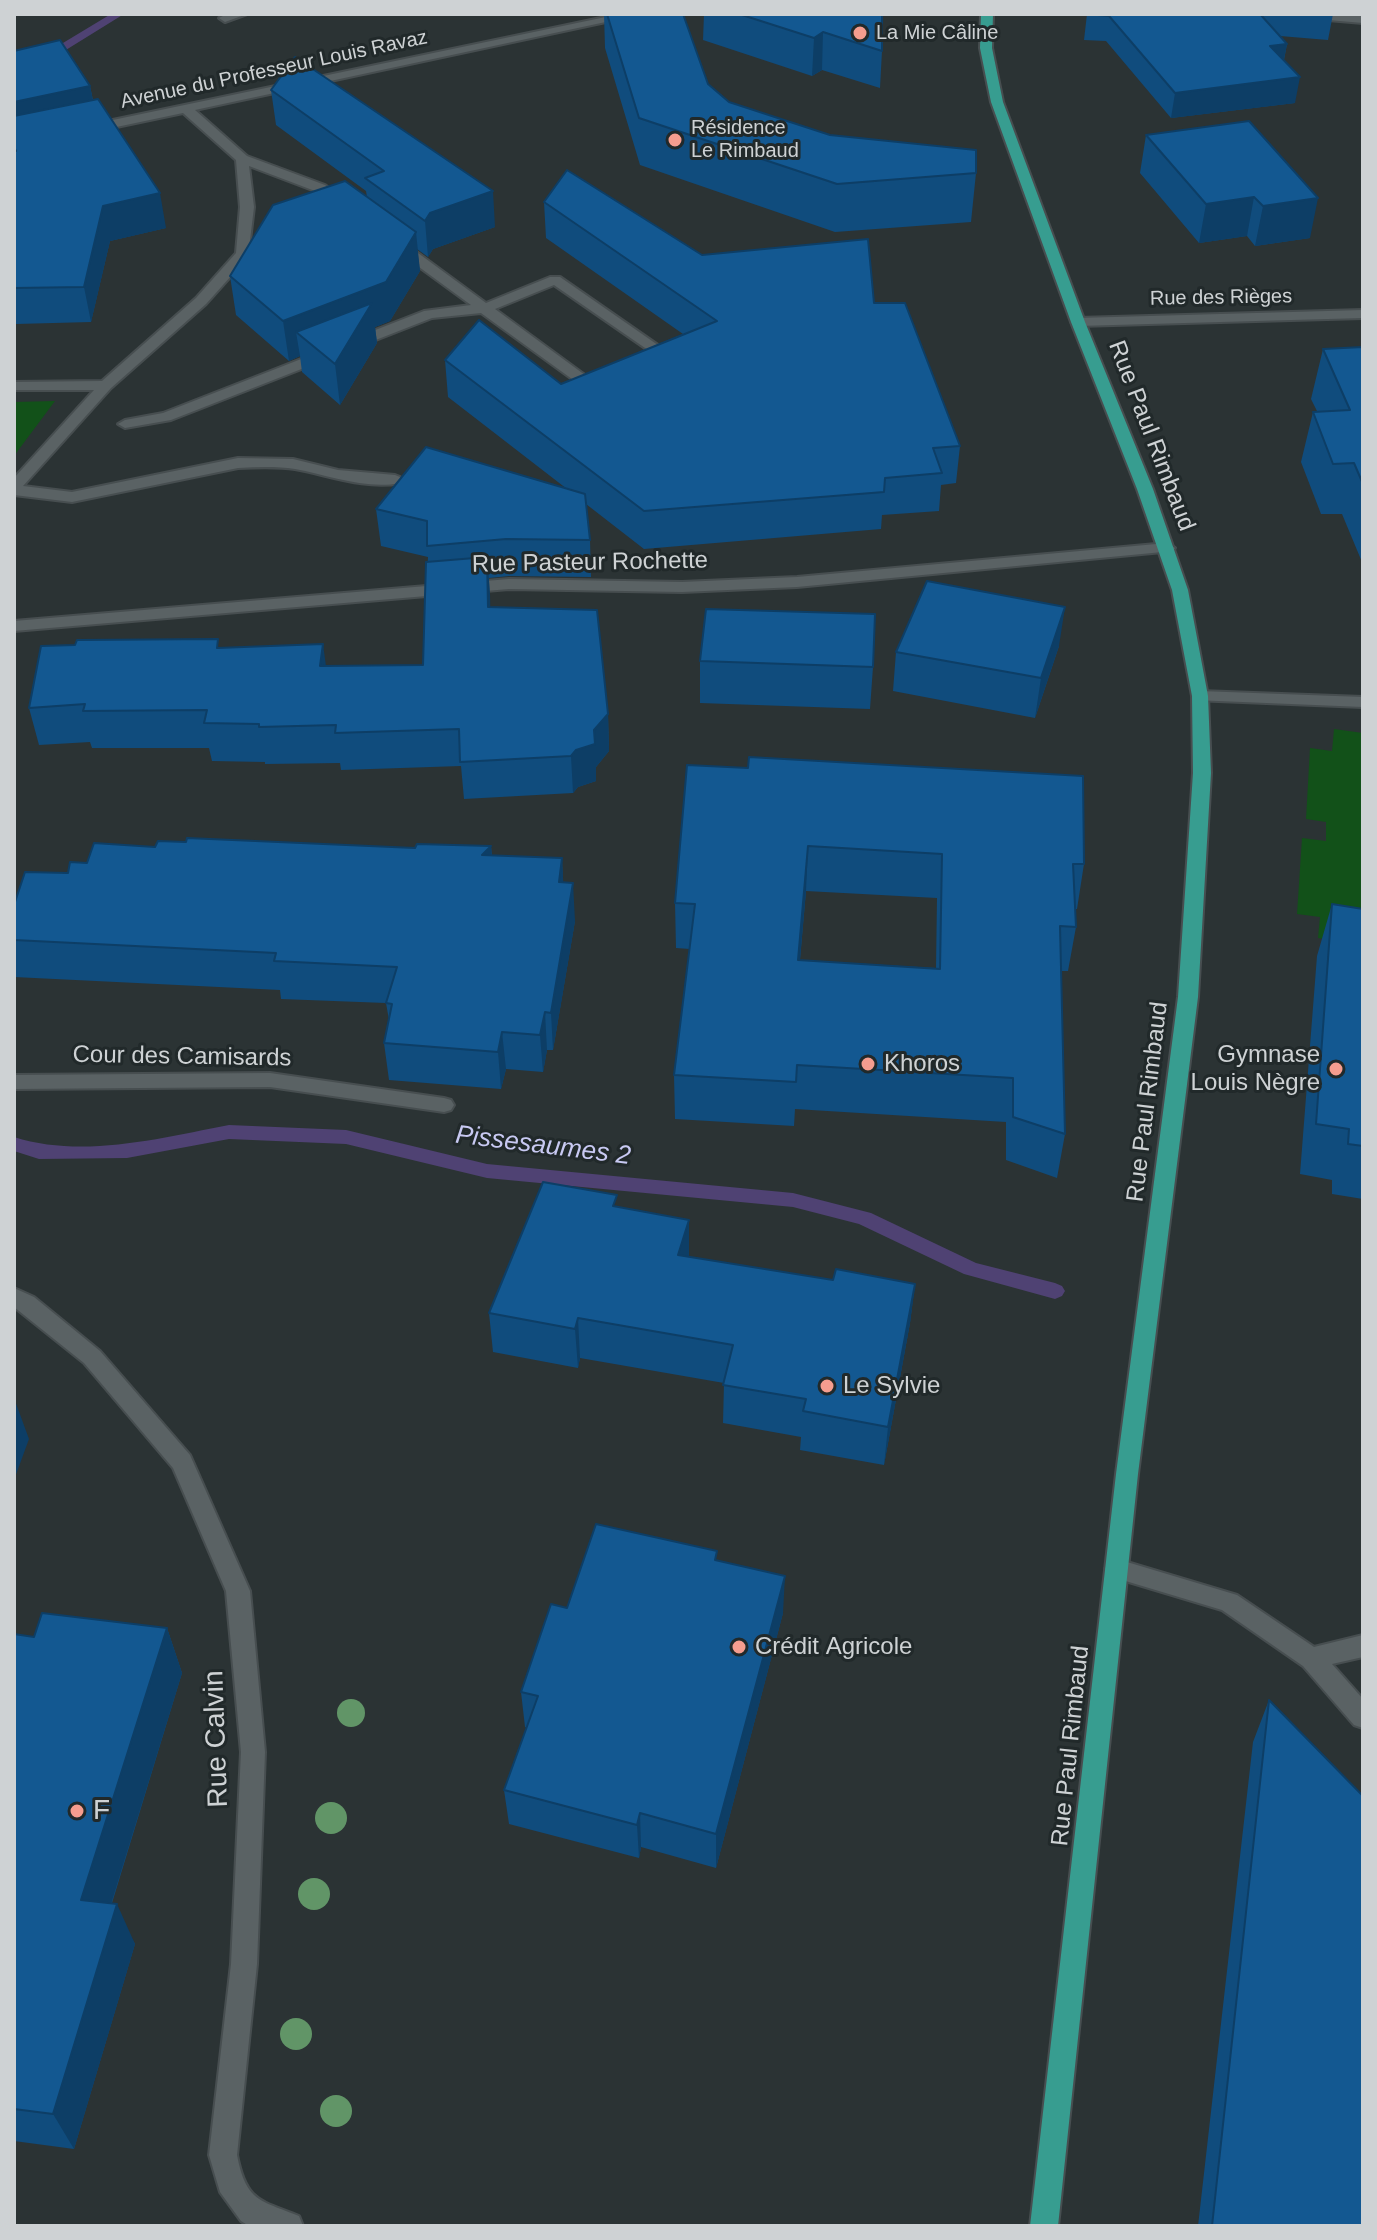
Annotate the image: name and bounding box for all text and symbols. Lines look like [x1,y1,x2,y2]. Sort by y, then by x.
place label: La Mie Câline [876,21,998,45]
marker: La Mie Câline [851,24,869,42]
street label: Avenue du Professeur Louis Ravaz [118,26,430,114]
place label: Résidence Le Rimbaud [691,116,799,163]
marker: Résidence Le Rimbaud [666,131,684,149]
street label: Rue des Rièges [1150,285,1292,311]
street label: Rue Paul Rimbaud [1101,337,1201,535]
street label: Rue Pasteur Rochette [472,547,708,579]
street label: Rue Paul Rimbaud [1121,1000,1175,1204]
street label: Cour des Camisards [72,1041,292,1073]
place label: Gymnase Louis Nègre [1191,1041,1320,1097]
place label: Khoros [884,1050,960,1078]
marker: Khoros [859,1055,877,1073]
marker: Gymnase Louis Nègre [1327,1060,1345,1078]
water label: Pissesaumes 2 [454,1120,632,1172]
place label: Le Sylvie [843,1372,940,1400]
marker: Le Sylvie [818,1377,836,1395]
place label: Crédit Agricole [755,1633,912,1661]
marker: Crédit Agricole [730,1638,748,1656]
street label: Rue Paul Rimbaud [1046,1644,1096,1848]
street label: Rue Calvin [198,1670,236,1808]
place label: F [93,1794,110,1828]
marker: F [68,1802,86,1820]

